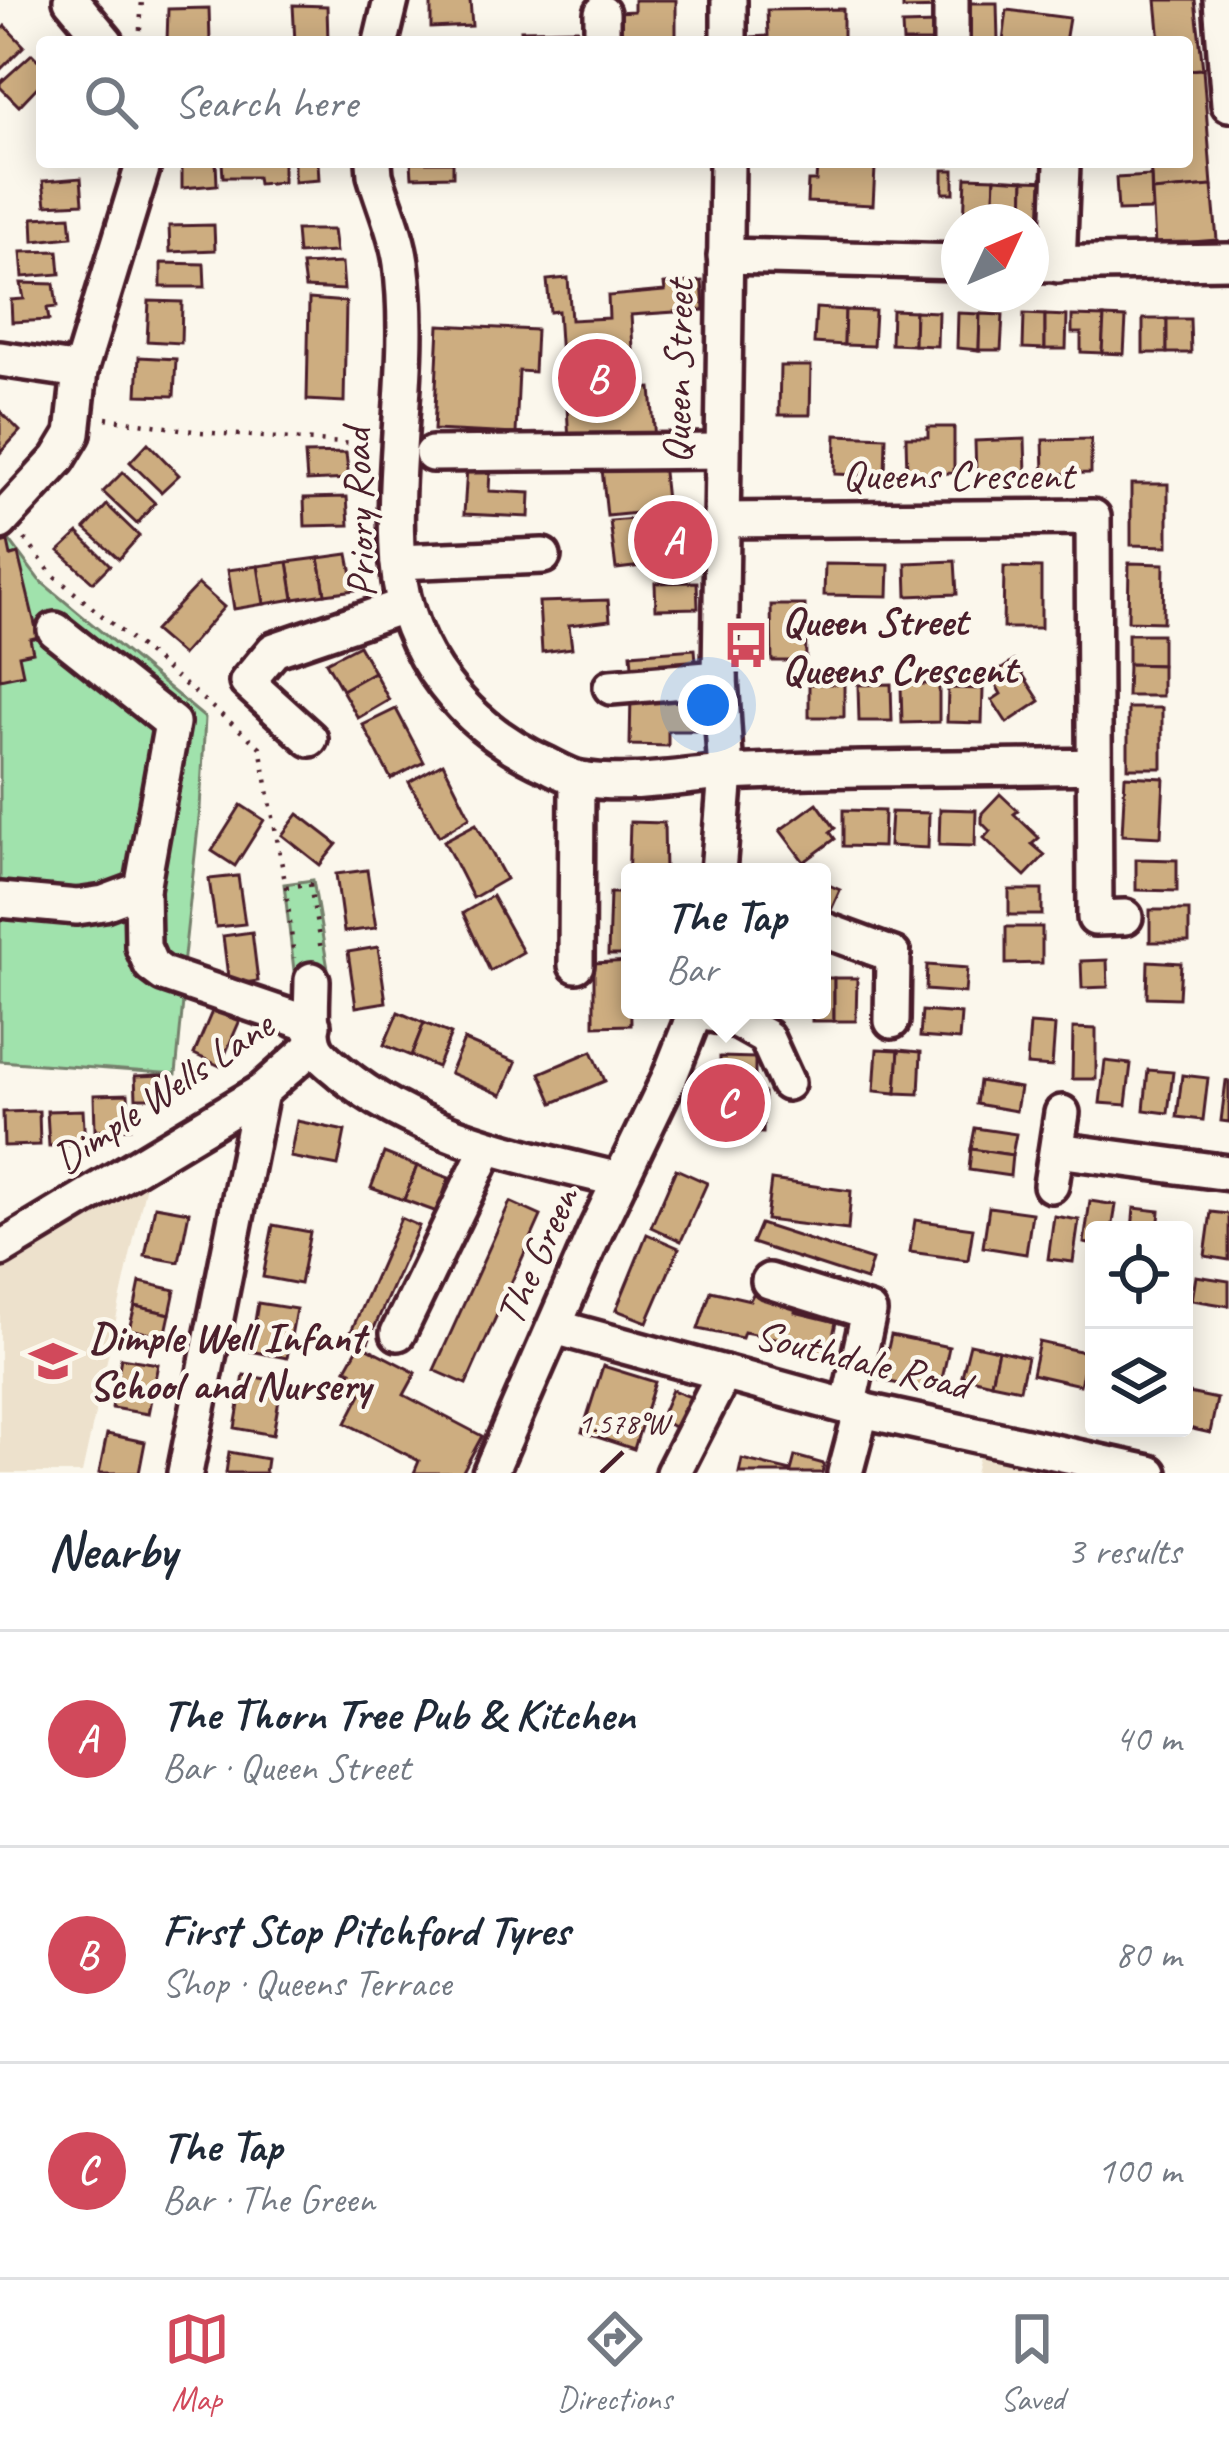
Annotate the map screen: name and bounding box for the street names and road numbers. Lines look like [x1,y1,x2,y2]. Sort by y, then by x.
street label: Queen Street [650,276,706,464]
street label: Priory Road [329,421,388,598]
street label: Queens Crescent [842,449,1078,502]
street label: Dimple Wells Lane [43,998,285,1185]
street label: The Green [483,1177,592,1333]
street label: Southdale Road [750,1308,981,1414]

